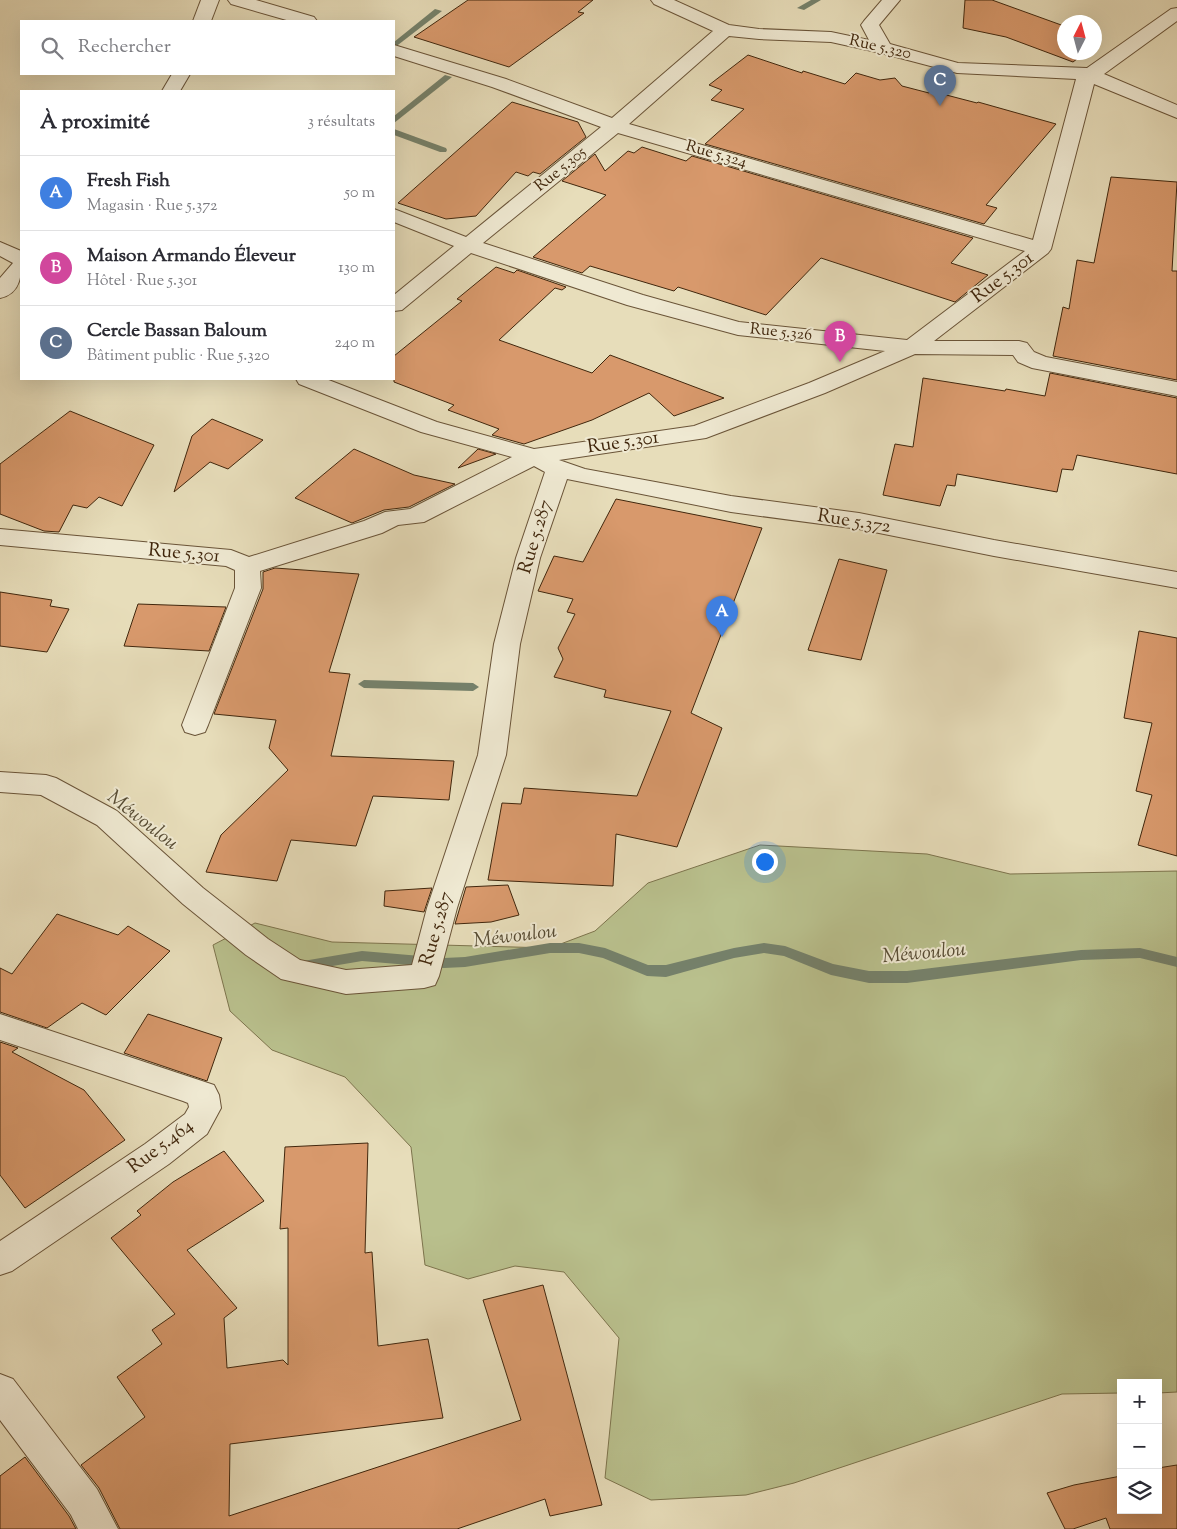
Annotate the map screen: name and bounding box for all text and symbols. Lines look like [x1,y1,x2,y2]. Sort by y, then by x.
north arrow [1057,15,1102,60]
search box [20,20,395,75]
street label: Rue 5.320 [847,30,913,66]
icon: search [38,34,66,62]
text: Rechercher [78,34,171,61]
pin: C [924,65,956,106]
text: À proximité [40,108,150,138]
text: 3 résultats [307,111,375,134]
street label: Rue 5.324 [683,135,749,175]
street label: Rue 5.305 [530,142,592,198]
text: Fresh Fish [87,168,170,195]
text: A [50,182,63,205]
text: 50 m [344,182,375,205]
text: Magasin · Rue 5.372 [87,195,218,218]
text: Maison Armando Éleveur [87,243,296,270]
street label: Rue 5.301 [966,245,1040,310]
text: B [51,257,61,280]
text: 130 m [338,257,375,280]
text: Hôtel · Rue 5.301 [87,270,197,293]
text: Cercle Bassan Baloum [87,318,267,345]
street label: Rue 5.326 [749,318,813,348]
pin: B [824,321,856,362]
text: C [50,332,62,355]
text: 240 m [334,332,375,355]
text: Bâtiment public · Rue 5.320 [87,345,270,368]
street label: Rue 5.301 [585,425,661,461]
street label: Rue 5.287 [512,496,560,577]
street label: Rue 5.372 [815,503,893,541]
street label: Rue 5.301 [147,537,222,571]
pin: A [706,596,738,637]
water label: Méwoulou [100,784,184,859]
your location [752,849,778,875]
street label: Rue 5.287 [414,888,461,969]
water label: Méwoulou [472,917,559,956]
water label: Méwoulou [881,936,967,972]
street label: Rue 5.464 [122,1113,200,1181]
map controls [1117,1379,1162,1514]
button: + [1117,1379,1162,1424]
button: − [1117,1424,1162,1469]
button: layers [1117,1469,1162,1514]

